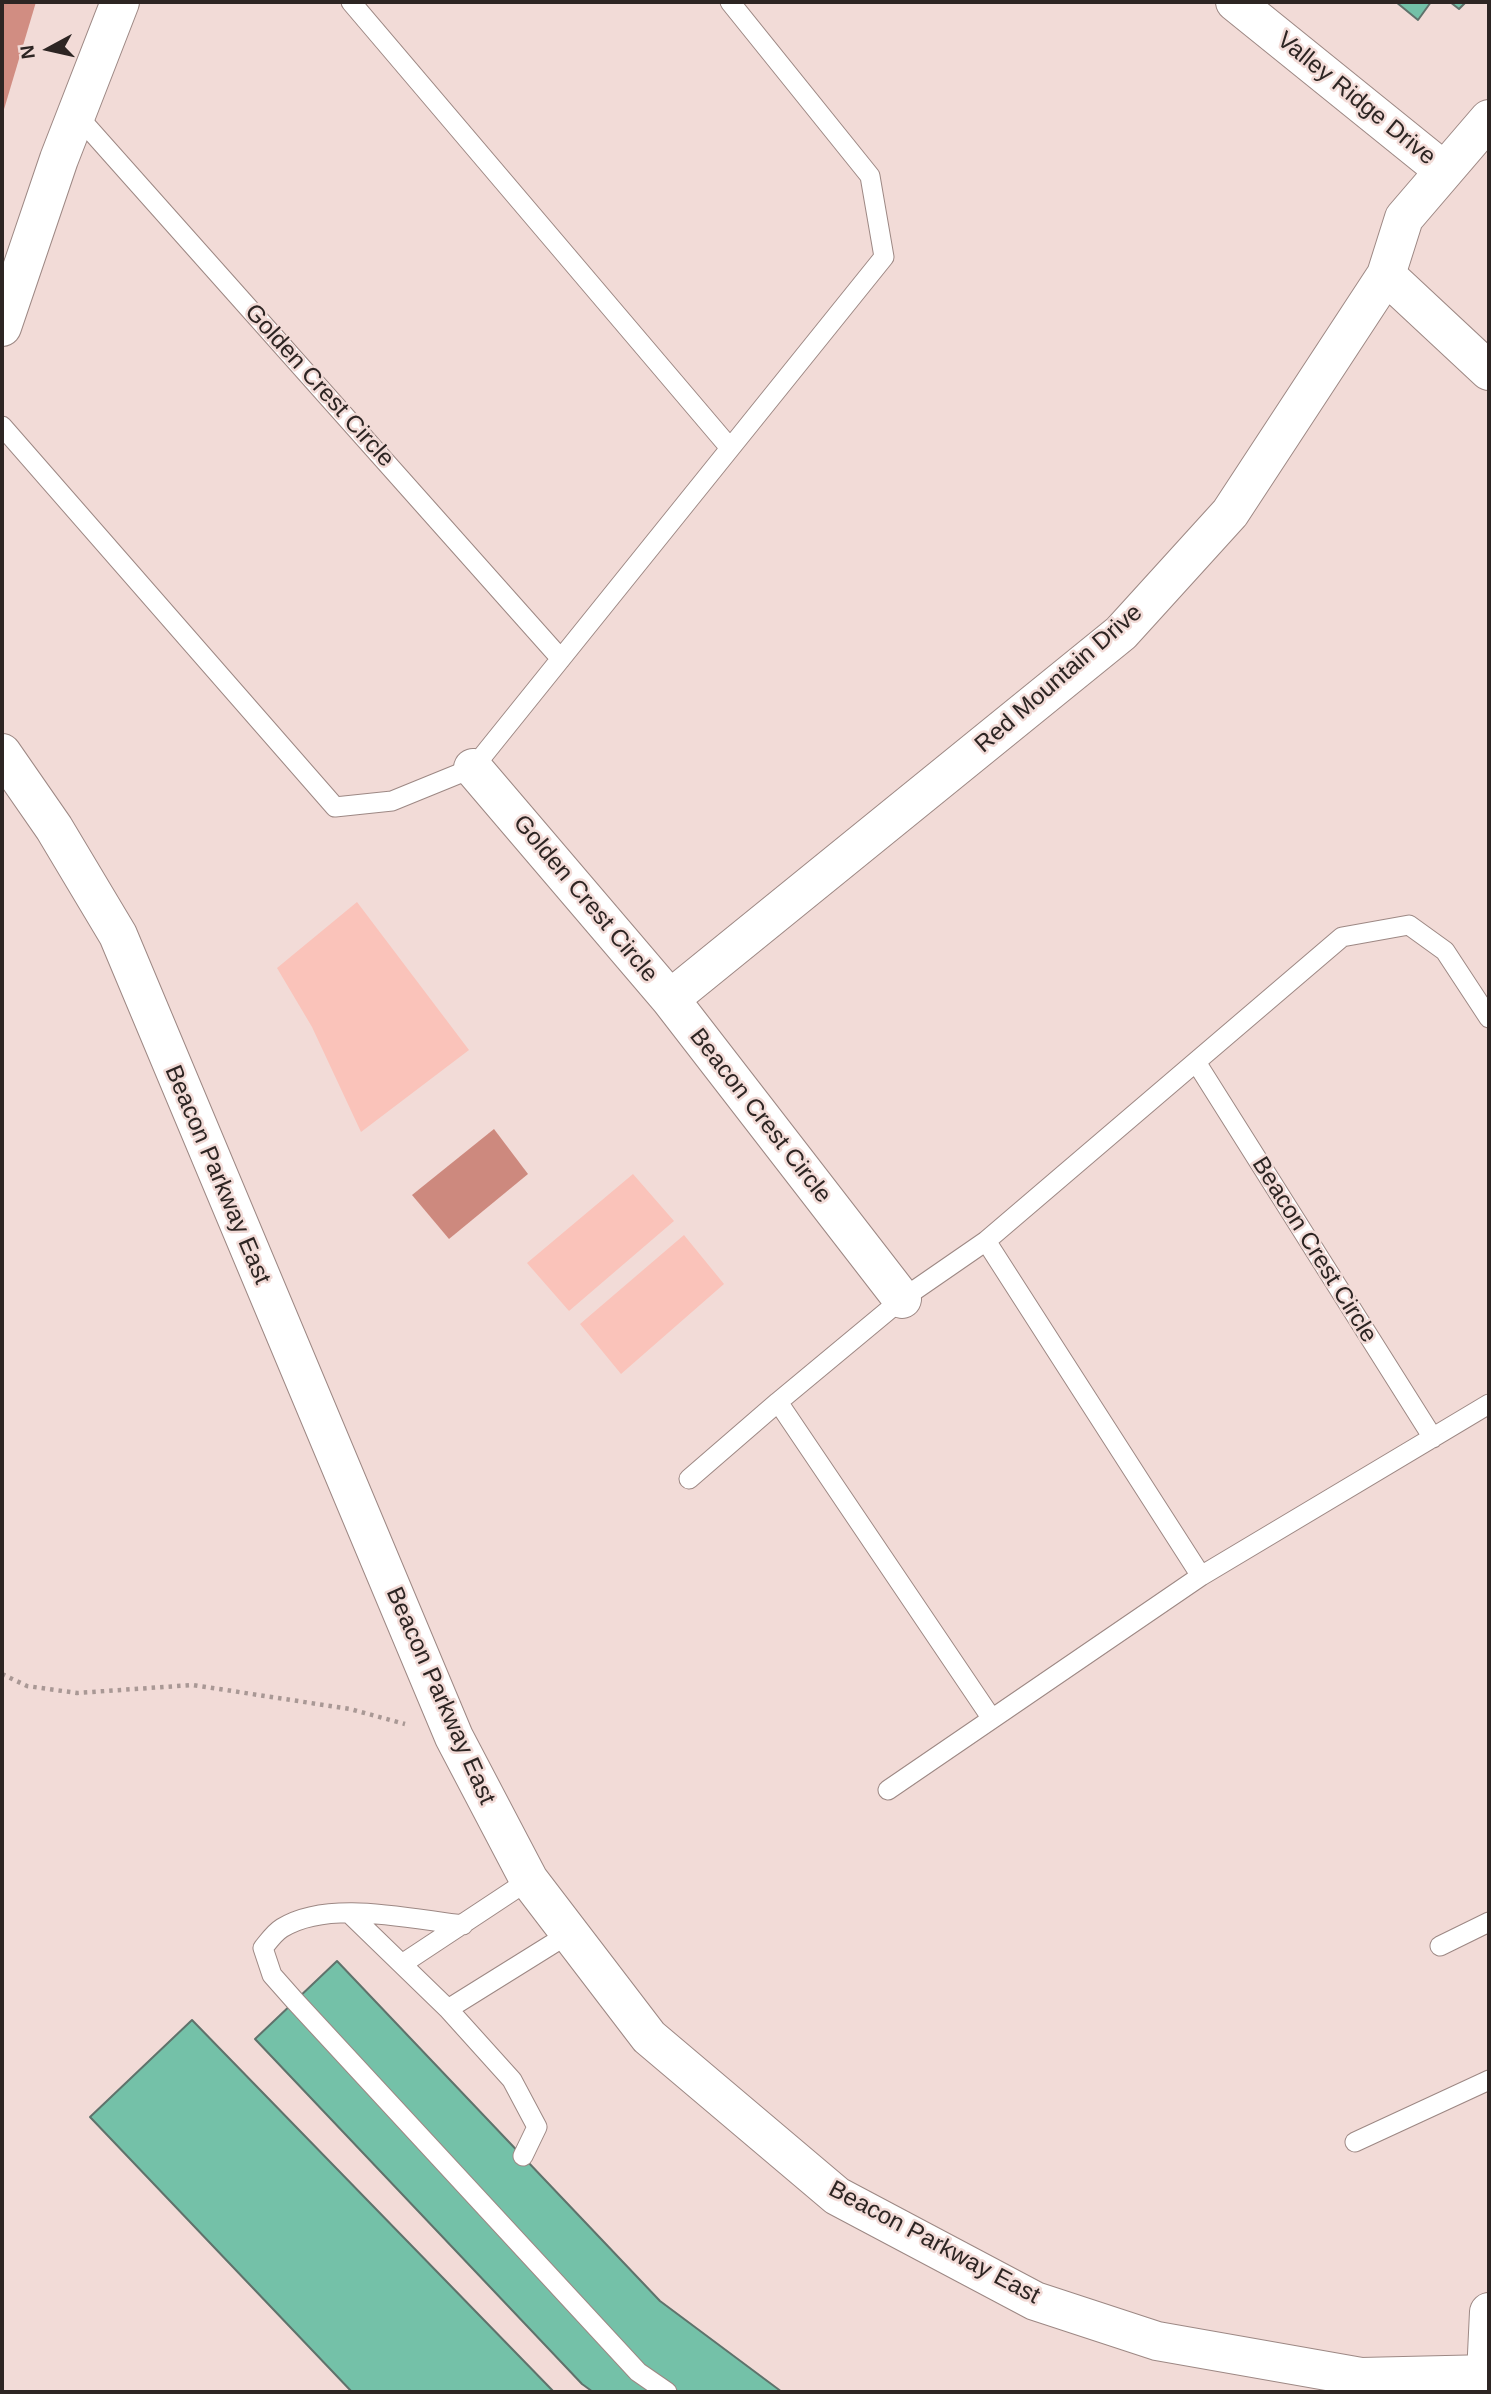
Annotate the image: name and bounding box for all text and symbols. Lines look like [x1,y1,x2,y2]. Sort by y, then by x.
north arrow [14,14,84,84]
street label: Valley Ridge Drive [1271,26,1441,172]
text: N [16,44,39,60]
street label: Golden Crest Circle [238,299,400,473]
street label: Red Mountain Drive [970,599,1148,759]
street label: Golden Crest Circle [507,810,663,988]
street label: Beacon Crest Circle [683,1023,837,1209]
street label: Beacon Parkway East [158,1061,276,1289]
street label: Beacon Crest Circle [1245,1152,1383,1348]
street label: Beacon Parkway East [379,1583,501,1809]
street label: Beacon Parkway East [824,2175,1044,2311]

